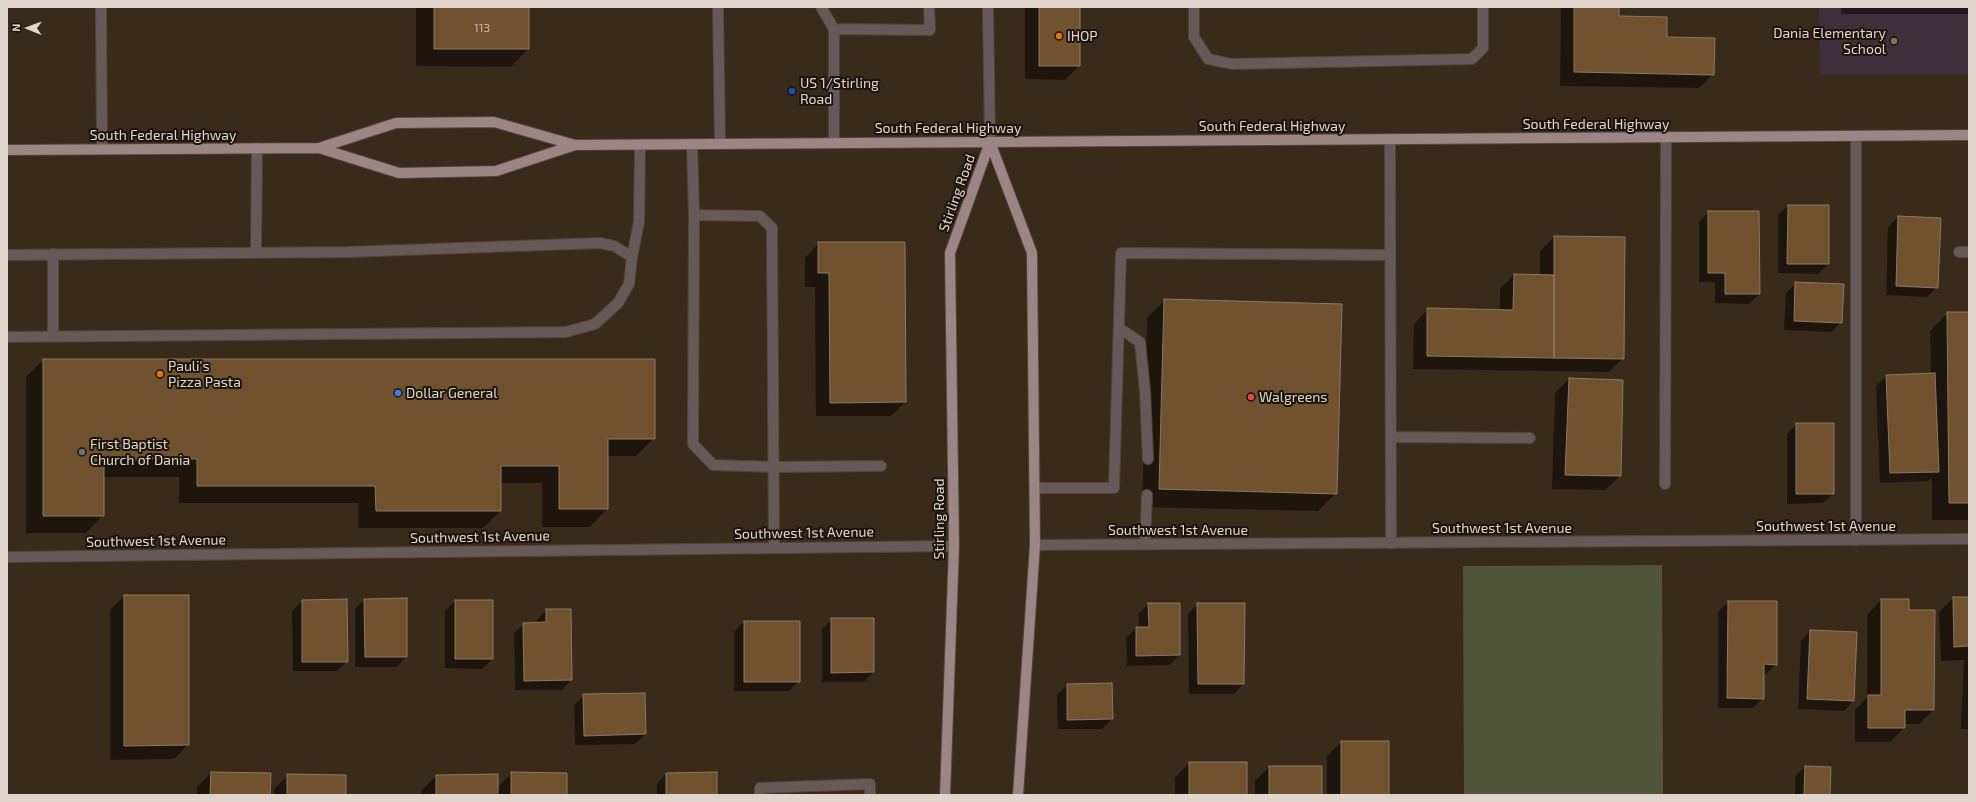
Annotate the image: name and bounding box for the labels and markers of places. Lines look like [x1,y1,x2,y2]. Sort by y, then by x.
place label: Dania Elementary School [1773,25,1886,58]
place label: IHOP [1067,28,1098,44]
marker: IHOP [1054,31,1064,41]
marker: Dania Elementary School [1889,36,1899,46]
place label: US 1/Stirling Road [800,75,879,108]
marker: US 1/Stirling Road [787,86,797,96]
place label: Pauli's Pizza Pasta [168,358,241,390]
marker: Pauli's Pizza Pasta [155,369,165,379]
place label: Dollar General [406,385,497,401]
marker: Dollar General [393,388,403,398]
place label: Walgreens [1259,389,1327,405]
marker: Walgreens [1246,392,1256,402]
place label: First Baptist Church of Dania [90,436,190,468]
marker: First Baptist Church of Dania [77,447,87,457]

